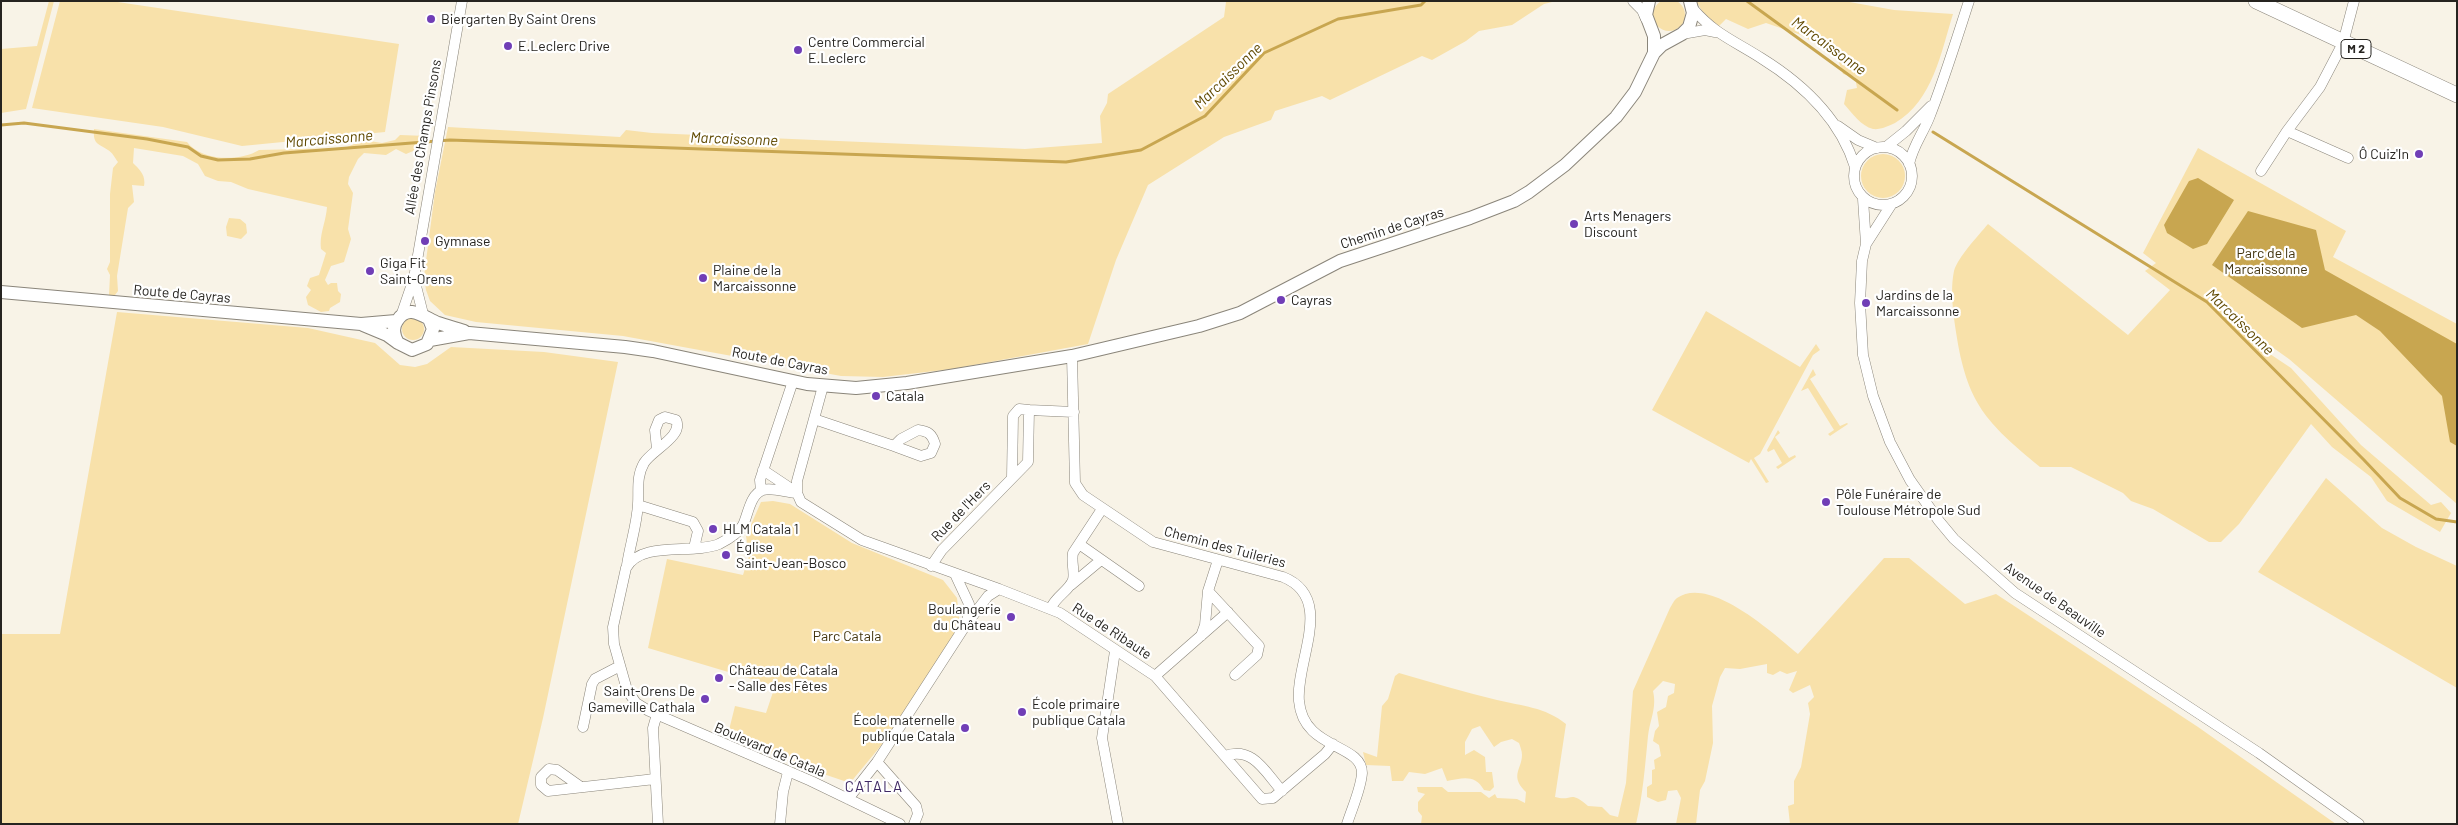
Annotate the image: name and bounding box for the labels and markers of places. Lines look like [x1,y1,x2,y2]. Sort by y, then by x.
place label: Biergarten By Saint Orens [441,11,596,27]
marker: Biergarten By Saint Orens [425,13,437,25]
place label: Centre Commercial E.Leclerc [808,34,925,66]
place label: E.Leclerc Drive [518,38,610,54]
marker: E.Leclerc Drive [502,40,514,52]
marker: Centre Commercial E.Leclerc [792,44,804,56]
place label: Ô Cuiz'In [2359,146,2409,162]
marker: Ô Cuiz'In [2413,148,2425,160]
place label: Arts Menagers Discount [1584,208,1671,240]
marker: Arts Menagers Discount [1568,218,1580,230]
place label: Gymnase [435,233,491,249]
marker: Gymnase [419,235,431,247]
place label: Giga Fit Saint-Orens [380,255,452,288]
place label: Plaine de la Marcaissonne [713,262,797,294]
marker: Giga Fit Saint-Orens [364,265,376,277]
marker: Plaine de la Marcaissonne [697,272,709,284]
place label: Jardins de la Marcaissonne [1876,287,1960,320]
place label: Cayras [1291,292,1332,308]
marker: Cayras [1275,294,1287,306]
marker: Jardins de la Marcaissonne [1860,297,1872,309]
place label: Catala [886,388,924,404]
marker: Catala [870,390,882,402]
place label: Pôle Funéraire de Toulouse Métropole Sud [1836,486,1981,518]
marker: Pôle Funéraire de Toulouse Métropole Sud [1820,496,1832,508]
place label: HLM Catala 1 [723,521,799,537]
marker: HLM Catala 1 [707,523,719,535]
place label: Église Saint-Jean-Bosco [736,539,846,572]
marker: Église Saint-Jean-Bosco [720,549,732,561]
place label: Boulangerie du Château [928,601,1001,634]
marker: Boulangerie du Château [1005,611,1017,623]
place label: Château de Catala - Salle des Fêtes [729,662,838,694]
marker: Château de Catala - Salle des Fêtes [713,672,725,684]
place label: Saint-Orens De Gameville Cathala [588,683,695,716]
marker: Saint-Orens De Gameville Cathala [699,693,711,705]
place label: École primaire publique Catala [1032,696,1125,729]
marker: École primaire publique Catala [1016,706,1028,718]
place label: École maternelle publique Catala [853,712,955,744]
marker: École maternelle publique Catala [959,722,971,734]

